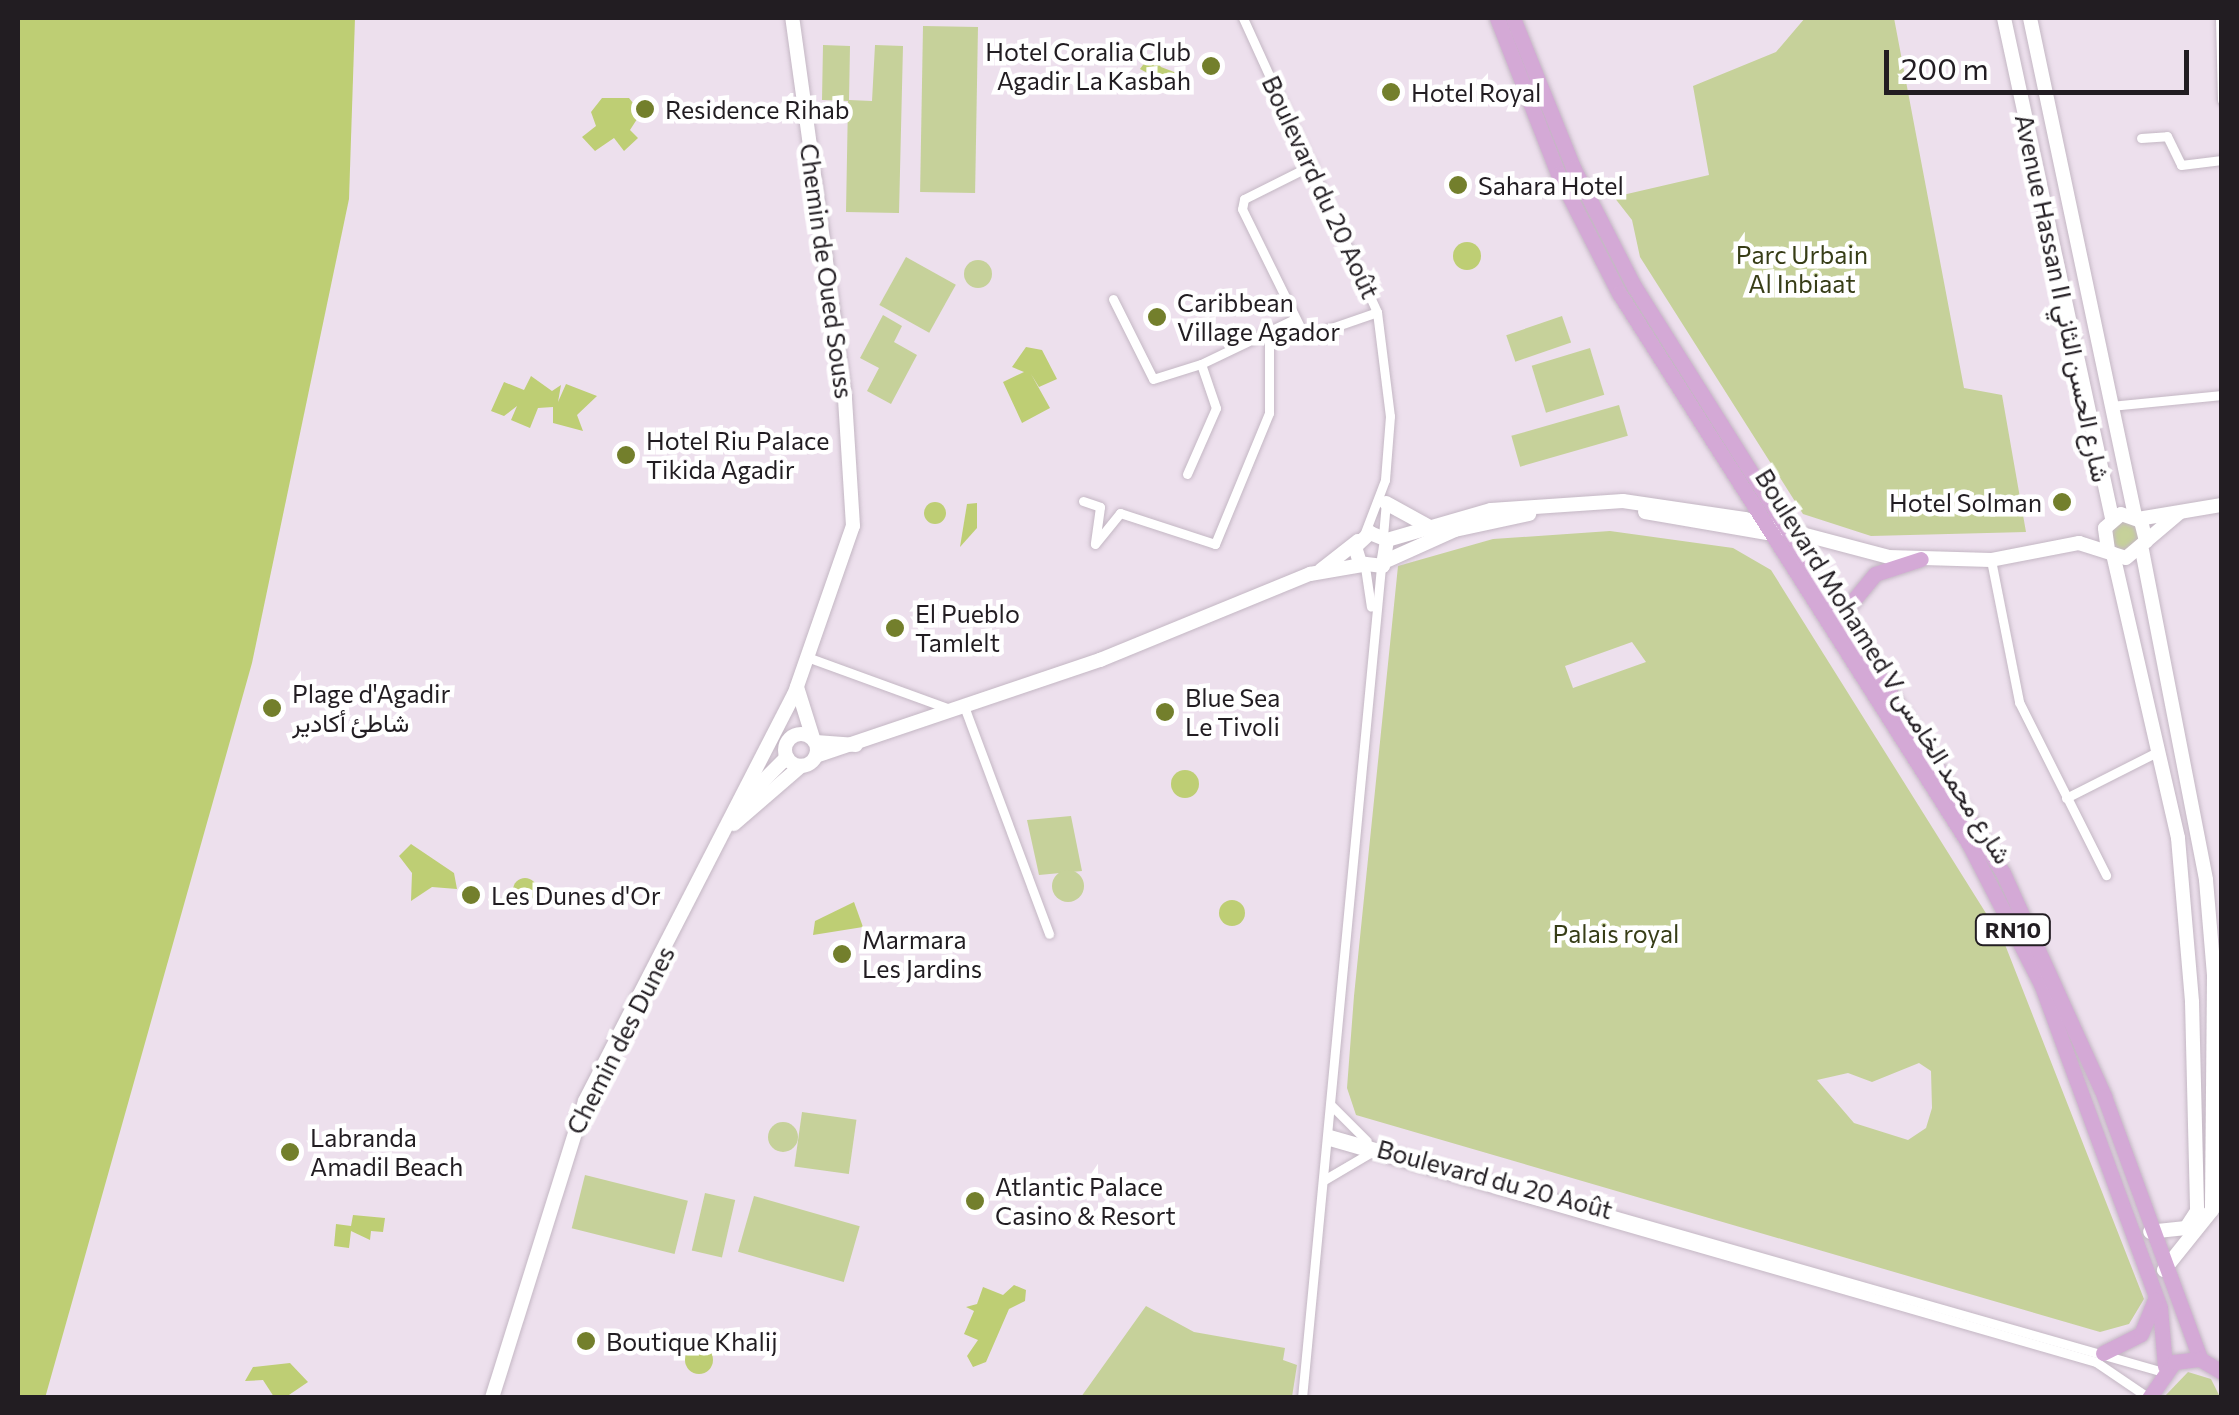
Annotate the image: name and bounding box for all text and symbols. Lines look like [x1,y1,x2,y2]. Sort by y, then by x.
scale bar [1889,30,2194,92]
place label: Hotel Coralia Club Agadir La Kasbah [985,37,1191,96]
text: 200 m [1901,49,1989,86]
marker: Hotel Coralia Club Agadir La Kasbah [1200,55,1222,77]
street label: Boulevard du 20 Août [1256,71,1386,303]
place label: Hotel Royal [1411,77,1541,107]
marker: Hotel Royal [1380,81,1402,103]
place label: Residence Rihab [665,94,850,124]
marker: Residence Rihab [634,98,656,120]
street label: Avenue Hassan II شارع الحسن الثاني [2009,111,2117,485]
street label: Chemin de Oued Souss [794,141,860,401]
place label: Sahara Hotel [1478,170,1624,200]
marker: Sahara Hotel [1447,174,1469,196]
park label: Parc Urbain Al Inbiaat [1736,240,1868,299]
place label: Caribbean Village Agador [1177,288,1340,347]
marker: Caribbean Village Agador [1146,306,1168,328]
place label: Hotel Riu Palace Tikida Agadir [646,426,830,485]
marker: Hotel Riu Palace Tikida Agadir [615,444,637,466]
street label: Boulevard Mohamed V شارع محمد الخامس [1749,463,2019,869]
place label: Hotel Solman [1889,487,2042,517]
marker: Hotel Solman [2051,491,2073,513]
place label: El Pueblo Tamlelt [915,599,1020,658]
marker: El Pueblo Tamlelt [884,617,906,639]
place label: Plage d'Agadir شاطئ أكادير [292,679,450,738]
place label: Blue Sea Le Tivoli [1185,683,1280,742]
marker: Plage d'Agadir شاطئ أكادير [261,697,283,719]
marker: Blue Sea Le Tivoli [1154,701,1176,723]
place label: Les Dunes d'Or [491,880,661,910]
marker: Les Dunes d'Or [460,884,482,906]
road number: RN10 [1973,913,2053,947]
park label: Palais royal [1553,918,1679,948]
place label: Marmara Les Jardins [862,925,982,984]
street label: Chemin des Dunes [560,941,680,1139]
marker: Marmara Les Jardins [831,943,853,965]
place label: Labranda Amadil Beach [310,1123,463,1182]
street label: Boulevard du 20 Août [1374,1133,1616,1225]
marker: Labranda Amadil Beach [279,1141,301,1163]
place label: Atlantic Palace Casino & Resort [995,1172,1176,1231]
marker: Atlantic Palace Casino & Resort [964,1190,986,1212]
place label: Boutique Khalij [606,1326,778,1356]
marker: Boutique Khalij [575,1330,597,1352]

